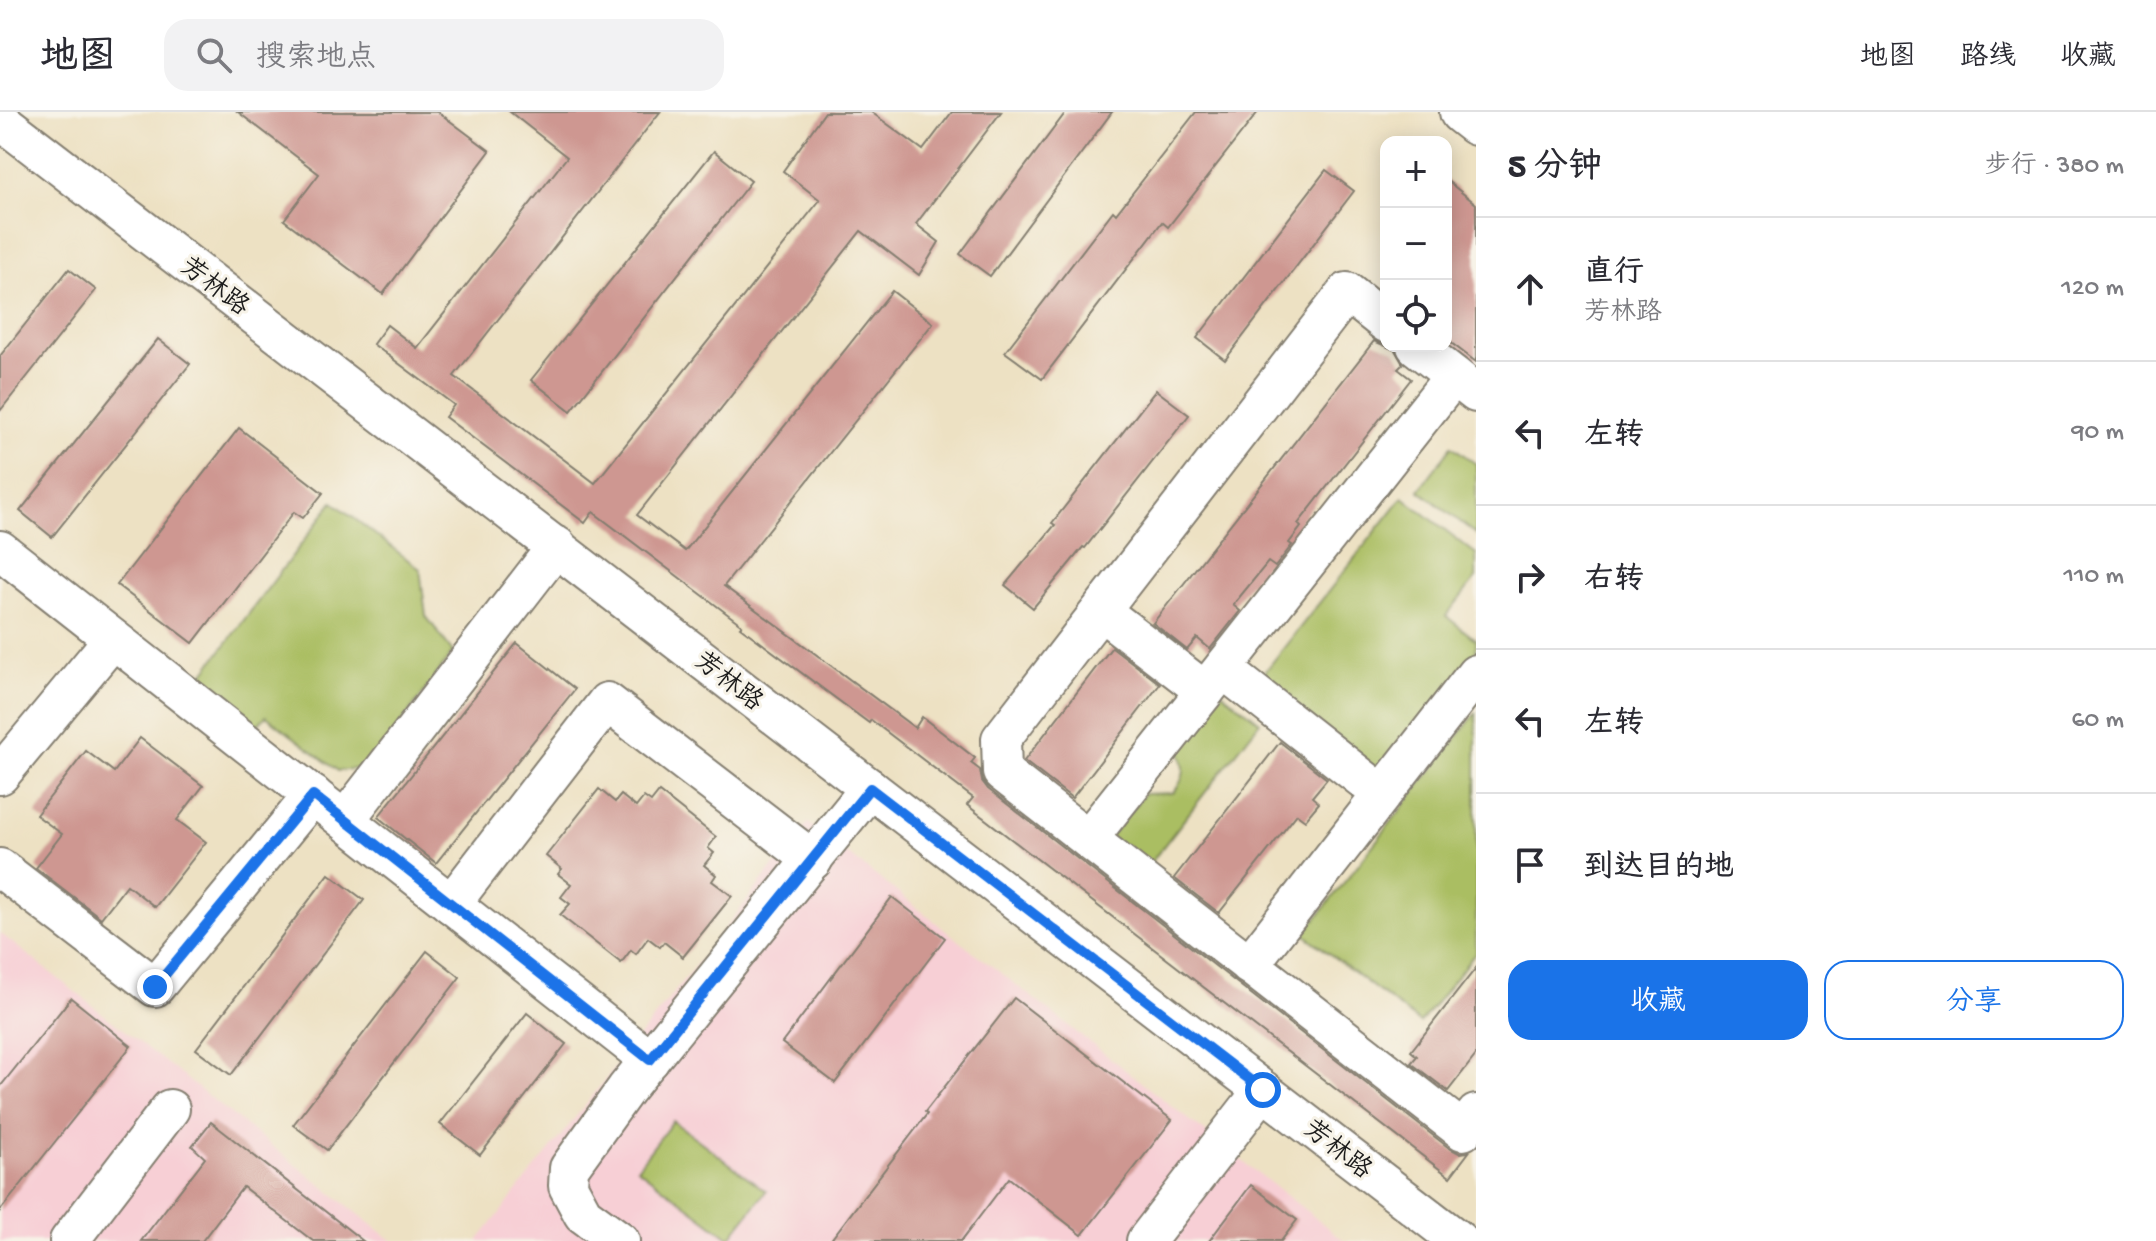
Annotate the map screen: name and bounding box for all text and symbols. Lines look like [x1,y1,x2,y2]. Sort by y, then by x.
search box [164,19,724,91]
icon: search [192,33,236,77]
text: 地图 [40,38,116,82]
text: 搜索地点 [256,42,376,77]
text: 地图 [1860,42,1916,75]
text: 路线 [1960,42,2016,75]
text: 收藏 [2060,42,2116,75]
map controls [1380,136,1452,352]
button: + [1380,136,1452,208]
text: 5 分钟 [1508,149,1602,189]
text: 步行 · 380 m [1984,152,2124,183]
button: − [1380,208,1452,280]
street label: 芳林路 [173,251,255,324]
text: 直行 [1584,257,1644,292]
icon: ahead [1508,267,1552,311]
text: 120 m [2061,274,2124,305]
button: locate [1380,280,1452,352]
text: 芳林路 [1584,299,1662,330]
icon: left [1508,411,1552,455]
text: 90 m [2072,418,2124,449]
text: 左转 [1584,420,1644,455]
icon: right [1508,555,1552,599]
text: 110 m [2064,562,2124,593]
text: 右转 [1584,564,1644,599]
street label: 芳林路 [687,646,769,720]
icon: left [1508,699,1552,743]
text: 60 m [2071,706,2124,737]
text: 左转 [1584,708,1644,743]
icon: arrive [1508,843,1552,887]
text: 到达目的地 [1584,852,1734,887]
button: 收藏 [1508,960,1808,1040]
button: 分享 [1824,960,2124,1040]
route end [137,969,173,1005]
route start [1245,1072,1281,1108]
street label: 芳林路 [1296,1114,1378,1188]

